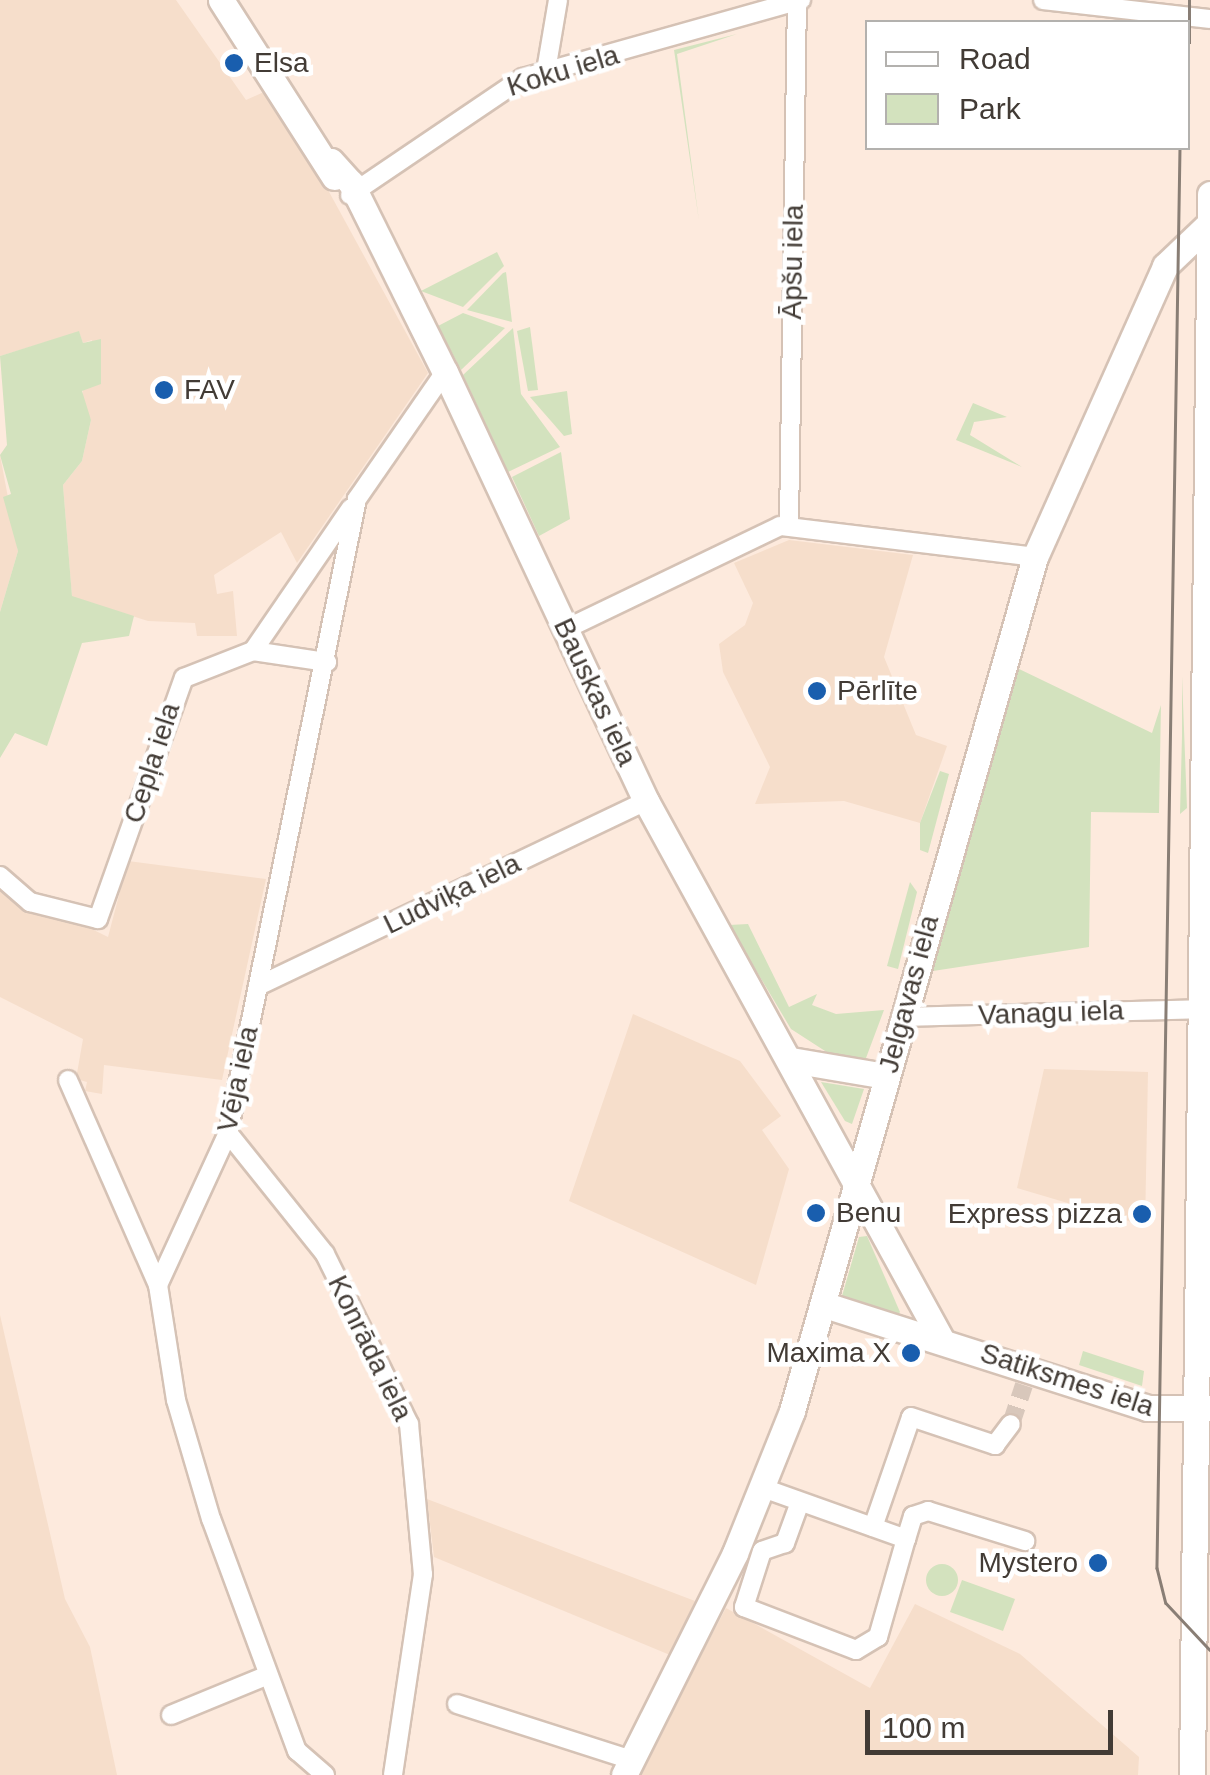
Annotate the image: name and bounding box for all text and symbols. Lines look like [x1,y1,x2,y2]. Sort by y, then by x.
legend [865,20,1190,150]
street label: Koku iela [503,38,623,104]
text: Road [959,42,1031,75]
place label: Elsa [254,46,308,80]
marker: Elsa [223,52,245,74]
text: Park [959,92,1021,125]
street label: Āpšu iela [775,204,811,320]
place label: FAV [184,373,235,407]
marker: FAV [153,379,175,401]
street label: Bauskas iela [546,613,644,771]
place label: Pērlīte [837,674,918,708]
marker: Pērlīte [806,680,828,702]
street label: Cepļa iela [117,699,187,827]
street label: Ludviķa iela [378,846,526,942]
street label: Jelgavas iela [872,911,946,1077]
street label: Vanagu iela [978,994,1124,1032]
street label: Vēja iela [210,1023,266,1135]
place label: Benu [836,1196,901,1230]
place label: Express pizza [948,1197,1122,1231]
marker: Benu [805,1202,827,1224]
marker: Express pizza [1131,1203,1153,1225]
street label: Konrāda iela [320,1270,420,1426]
place label: Maxima X [767,1336,891,1370]
street label: Satiksmes iela [976,1336,1158,1424]
marker: Maxima X [900,1342,922,1364]
place label: Mystero [978,1546,1078,1580]
marker: Mystero [1087,1552,1109,1574]
scale bar [870,1690,1118,1752]
text: 100 m [882,1711,965,1744]

